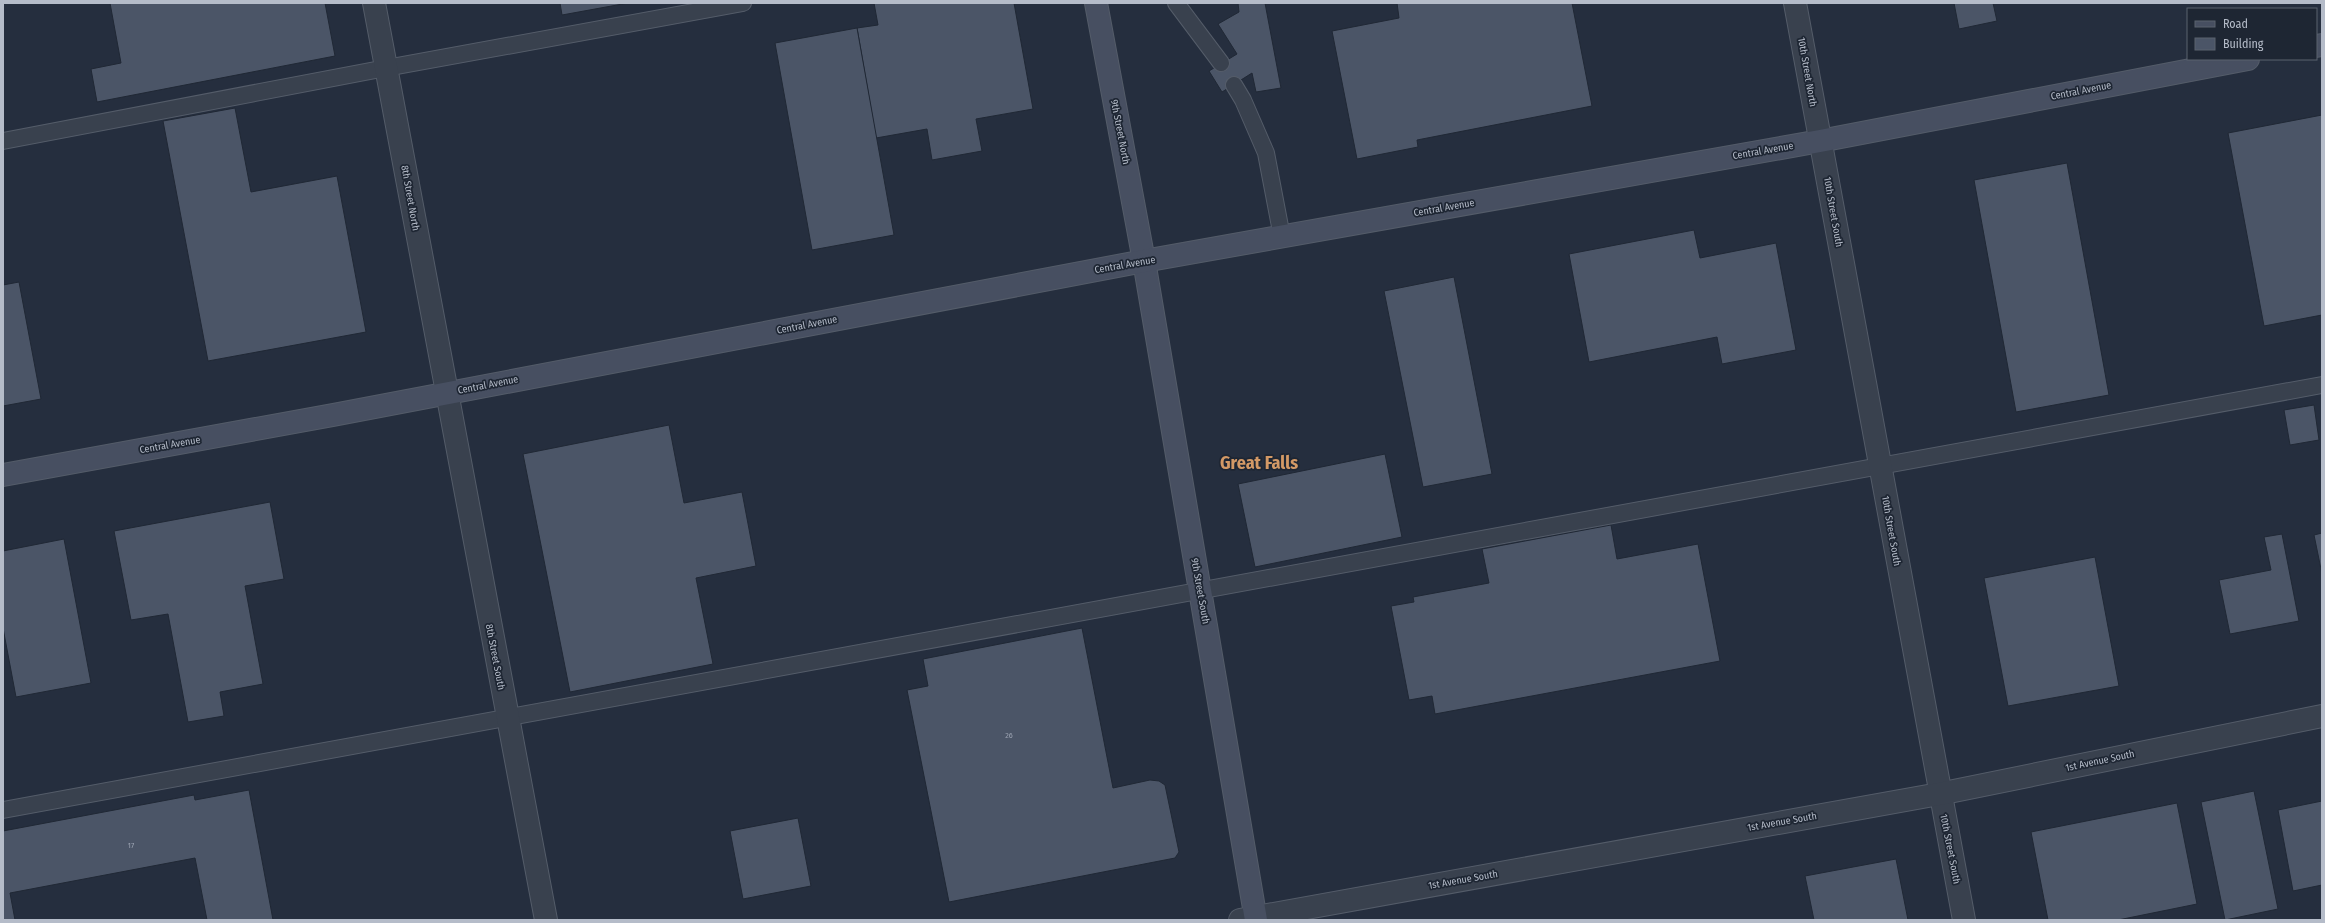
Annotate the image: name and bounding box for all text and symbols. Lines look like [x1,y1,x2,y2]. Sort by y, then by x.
legend [2187,8,2317,60]
text: Road [2223,17,2248,31]
street label: 10th Street North [1795,36,1819,108]
text: Building [2223,37,2264,51]
street label: Central Avenue [2050,79,2112,103]
street label: 9th Street North [1108,98,1132,166]
street label: Central Avenue [1732,140,1794,162]
street label: 8th Street North [398,164,422,232]
street label: 10th Street South [1821,176,1845,248]
street label: Central Avenue [1413,197,1475,219]
street label: Central Avenue [1094,254,1156,276]
street label: Central Avenue [776,313,838,337]
street label: Central Avenue [457,373,519,397]
street label: Central Avenue [139,434,201,456]
district label: Great Falls [1220,452,1298,474]
street label: 10th Street South [1879,495,1903,567]
street label: 9th Street South [1188,557,1212,625]
street label: 8th Street South [483,623,507,691]
house number: 26 [1005,731,1013,740]
street label: 1st Avenue South [2064,748,2136,774]
street label: 1st Avenue South [1746,810,1818,834]
street label: 10th Street South [1937,813,1963,885]
house number: 17 [128,841,135,850]
street label: 1st Avenue South [1427,868,1499,892]

